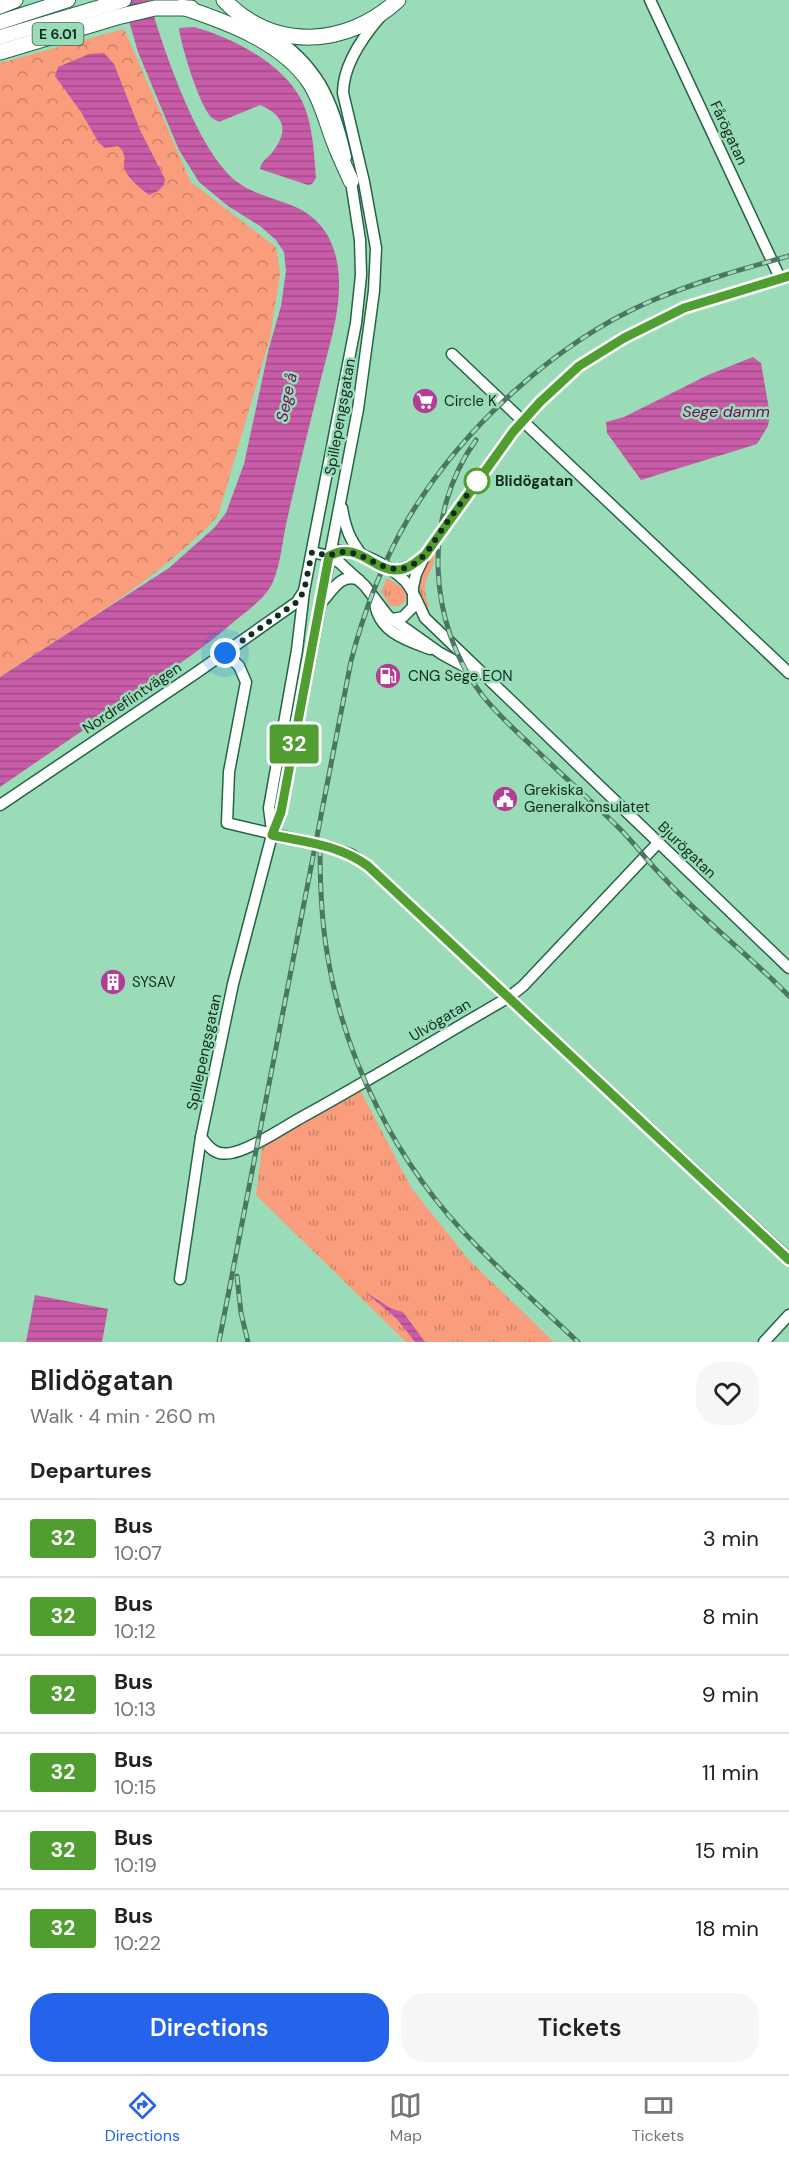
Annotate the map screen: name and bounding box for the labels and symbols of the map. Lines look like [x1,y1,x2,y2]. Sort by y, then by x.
road number: E 6.01 [32,23,84,45]
street label: Fårögatan [705,98,753,168]
street label: Spillepengsgatan [320,357,360,477]
water label: Sege å [271,371,302,423]
supermarket icon: Circle K [410,386,440,416]
place label: Circle K [444,391,497,411]
water label: Sege damm [682,401,770,422]
marker: Blidögatan [464,468,490,494]
place label: Blidögatan [495,471,573,491]
your location [210,638,240,668]
street label: Nordreflintvägen [79,658,185,738]
fuel station icon: CNG Sege EON [373,661,403,691]
place label: CNG Sege EON [408,666,513,686]
line badge: 32 [267,724,321,764]
place label: Grekiska Generalkonsulatet [524,780,650,817]
public building icon: Grekiska Generalkonsulatet [490,784,520,814]
street label: Bjurögatan [653,817,721,883]
building icon: SYSAV [98,967,128,997]
place label: SYSAV [132,972,176,992]
street label: Spillepengsgatan [182,992,226,1112]
street label: Ulvögatan [406,994,474,1046]

